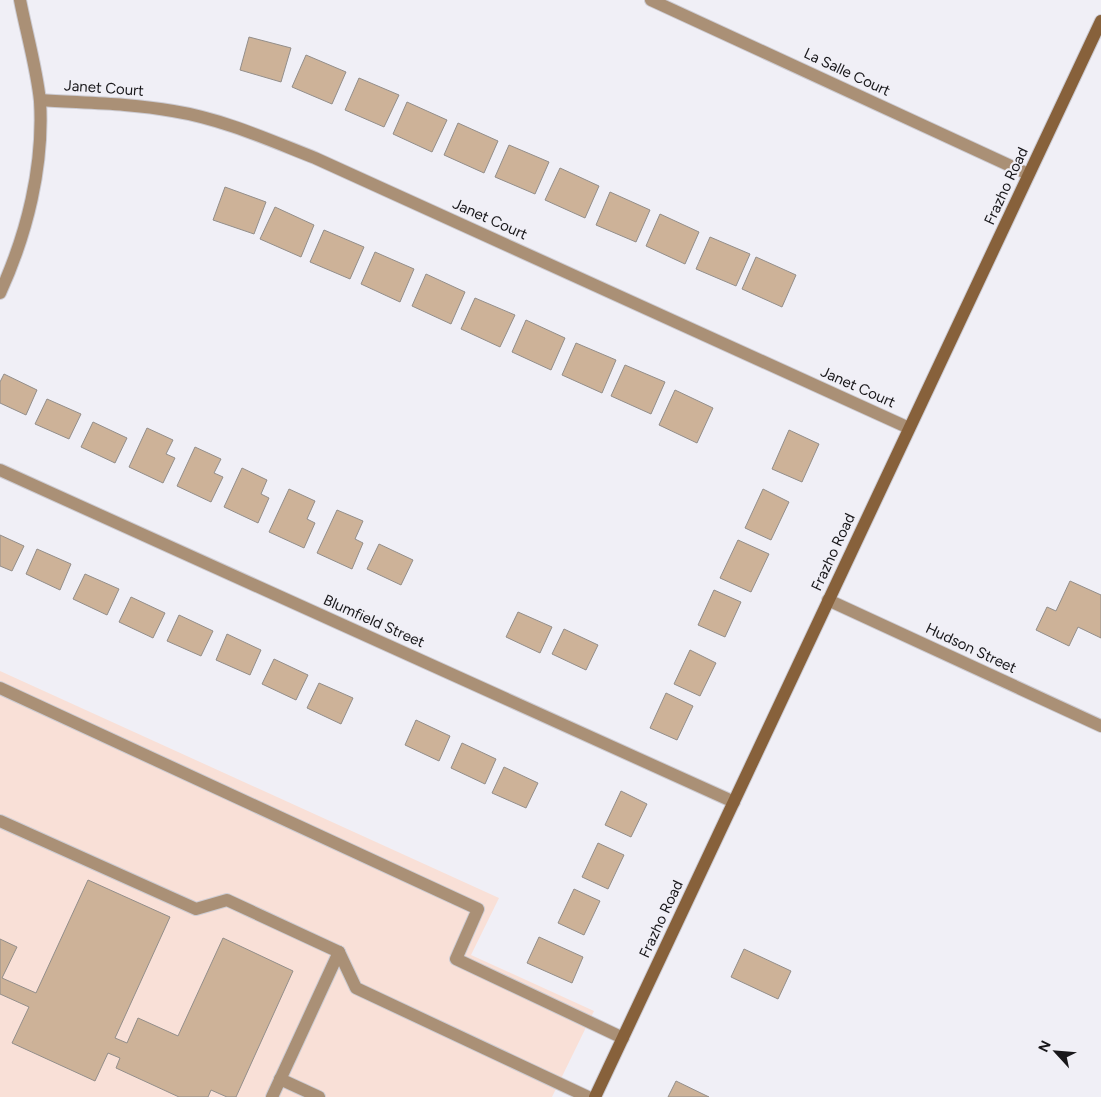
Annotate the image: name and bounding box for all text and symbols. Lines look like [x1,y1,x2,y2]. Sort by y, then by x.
street label: La Salle Court [801,44,893,100]
street label: Janet Court [64,76,145,100]
street label: Frazho Road [980,144,1032,228]
street label: Janet Court [450,195,530,244]
street label: Janet Court [818,363,898,412]
street label: Frazho Road [807,510,859,594]
street label: Blumfield Street [321,591,428,651]
street label: Hudson Street [923,619,1020,677]
street label: Frazho Road [635,877,687,961]
north arrow [1031,1027,1081,1077]
text: N [1035,1038,1055,1055]

